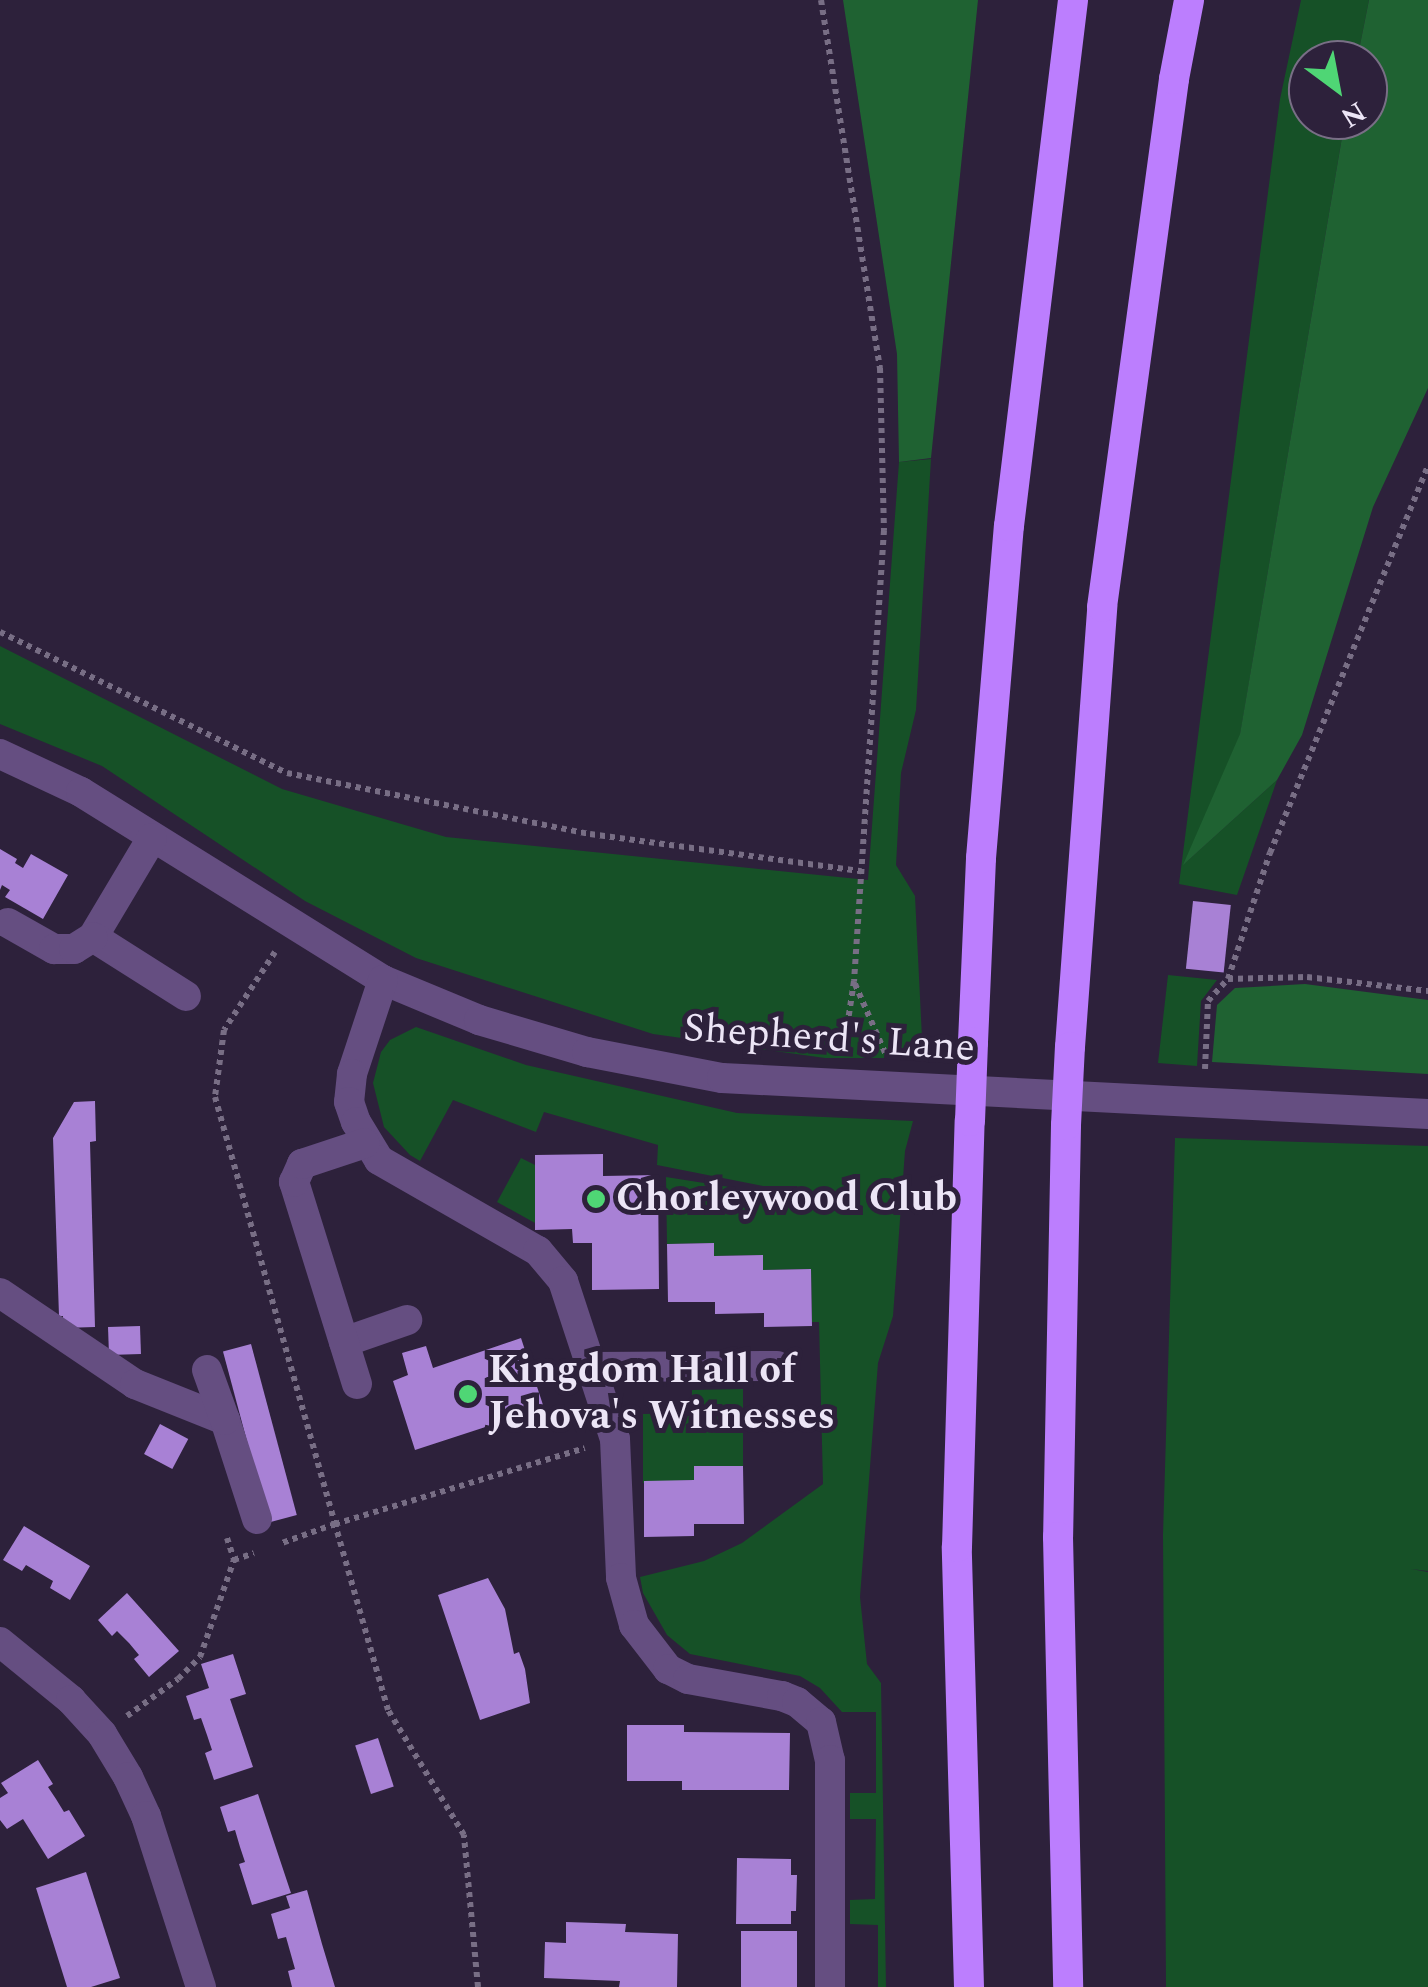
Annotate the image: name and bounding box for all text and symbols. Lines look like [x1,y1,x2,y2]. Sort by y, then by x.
north arrow [1288,40,1388,140]
text: N [1332,90,1374,138]
street label: Shepherd's Lane [682,1005,976,1073]
place label: Chorleywood Club [616,1175,957,1223]
marker: Chorleywood Club [585,1188,607,1210]
place label: Kingdom Hall of Jehova's Witnesses [488,1347,835,1441]
marker: Kingdom Hall of Jehova's Witnesses [457,1383,479,1405]

